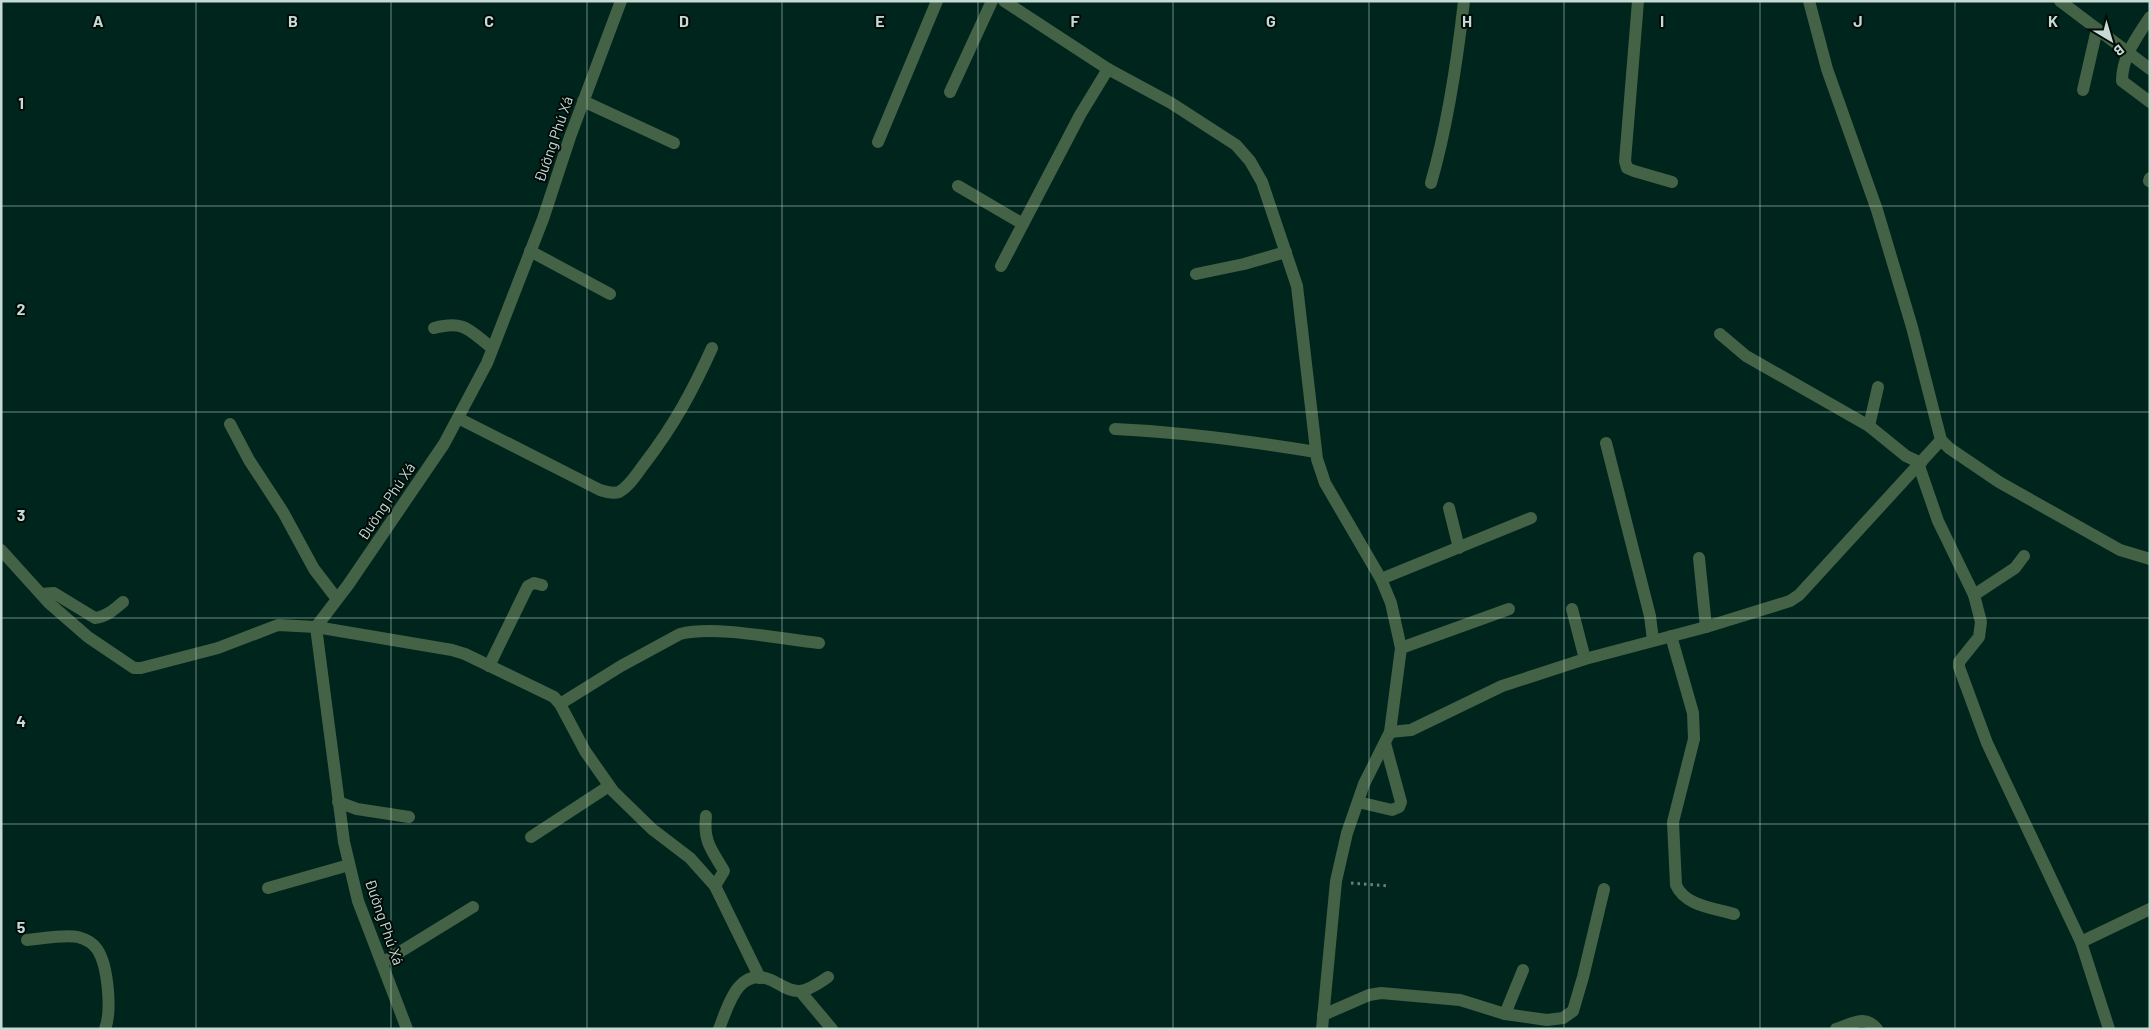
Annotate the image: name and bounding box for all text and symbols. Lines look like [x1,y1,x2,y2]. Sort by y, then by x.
text: A [93,11,104,30]
text: B [288,11,298,30]
text: C [484,11,494,30]
text: D [679,11,689,30]
text: E [875,11,885,30]
text: F [1071,11,1080,30]
text: G [1266,11,1276,30]
text: H [1462,11,1472,30]
text: I [1660,11,1664,30]
text: J [1853,11,1863,30]
text: K [2048,11,2058,30]
north arrow [2086,15,2136,65]
text: B [2111,41,2128,60]
text: 1 [18,93,24,112]
street label: Đường Phú Xá [530,94,576,184]
text: 2 [17,299,26,318]
street label: Đường Phú Xá [353,459,419,543]
text: 3 [17,505,25,524]
text: 4 [16,711,26,730]
street label: Đường Phú Xá [362,877,408,967]
text: 5 [17,917,26,936]

